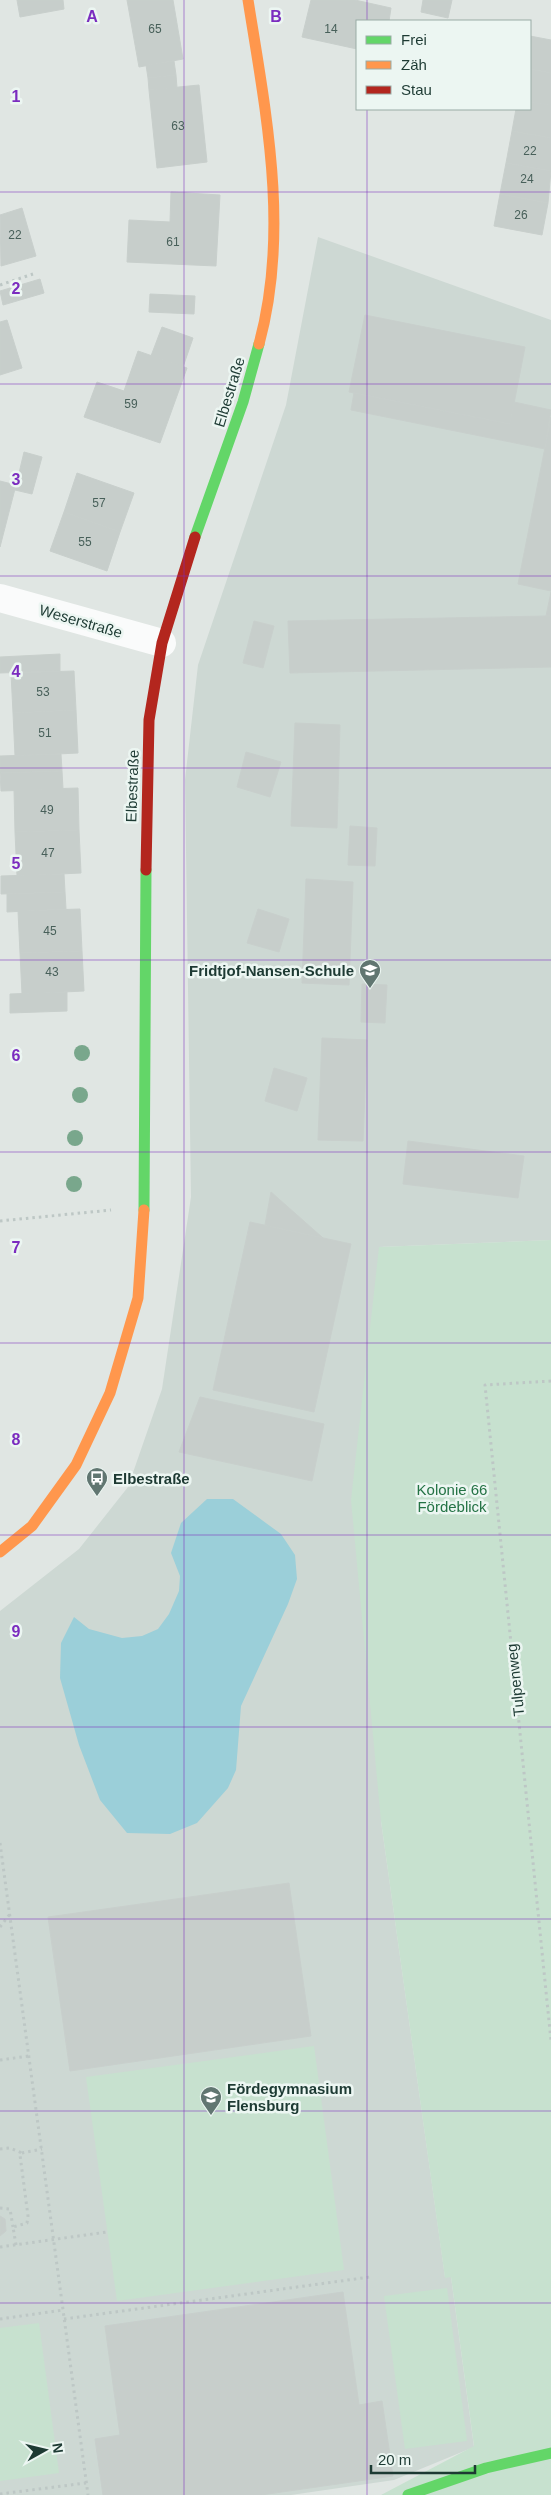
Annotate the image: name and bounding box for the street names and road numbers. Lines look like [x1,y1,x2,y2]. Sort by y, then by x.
street label: Elbestraße [210,355,248,429]
street label: Weserstraße [38,601,124,641]
street label: Elbestraße [122,749,142,823]
street label: Tulpenweg [503,1643,527,1717]

